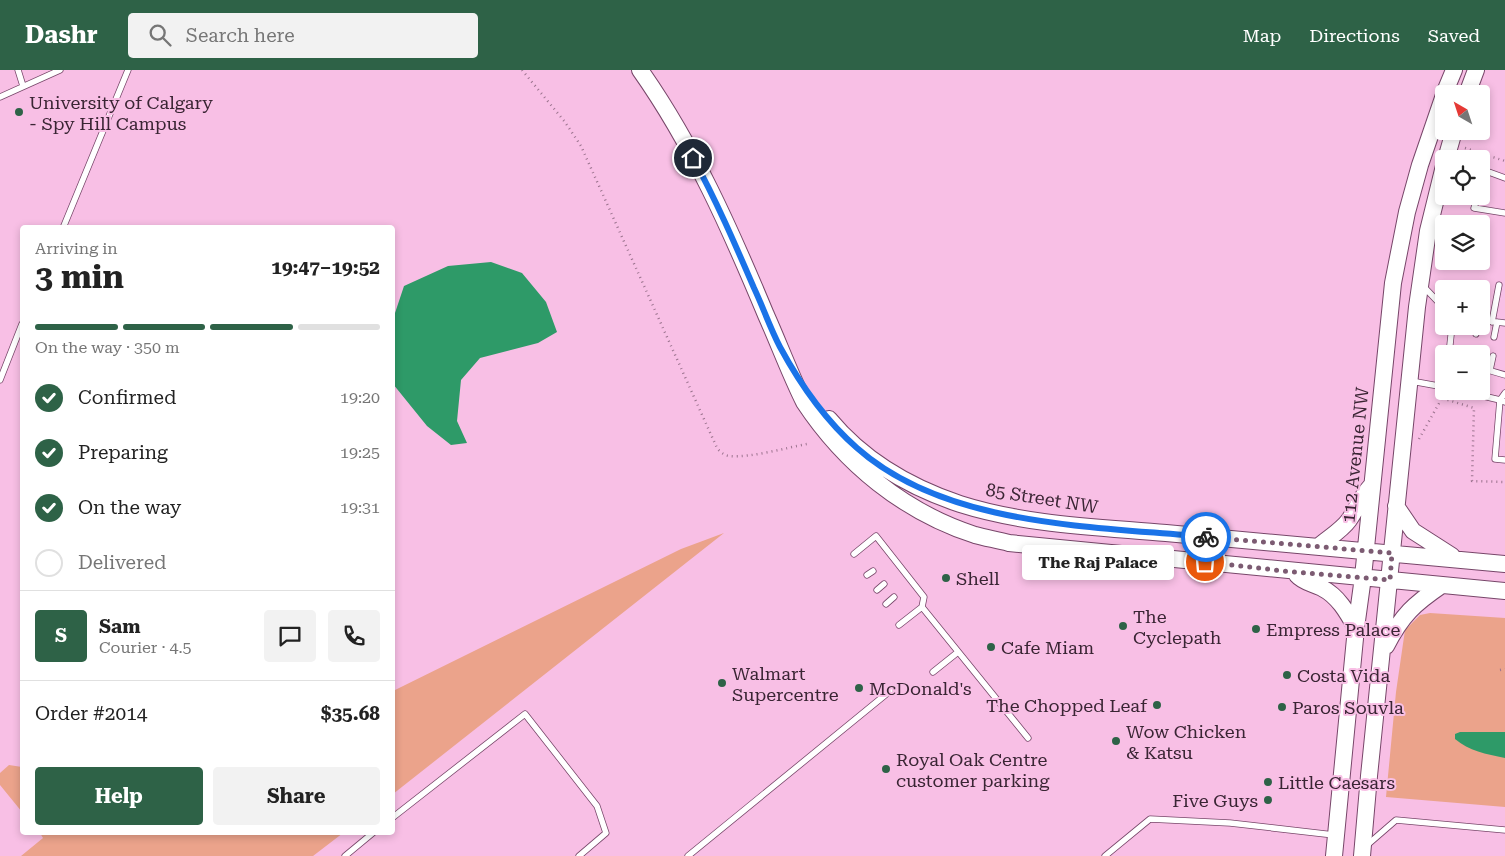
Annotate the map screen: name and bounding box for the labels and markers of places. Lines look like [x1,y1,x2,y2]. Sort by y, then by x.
place label: University of Calgary - Spy Hill Campus [29,92,213,134]
marker: University of Calgary - Spy Hill Campus [13,106,25,118]
pin [672,137,714,179]
pin [1184,541,1226,583]
callout: The Raj Palace [1022,544,1175,580]
place label: Shell [956,568,1000,589]
marker: Shell [940,572,952,584]
place label: The Cyclepath [1133,606,1222,648]
place label: Empress Palace [1266,619,1400,640]
marker: The Cyclepath [1117,620,1129,632]
marker: Empress Palace [1250,623,1262,635]
place label: Cafe Miam [1001,637,1094,658]
marker: Cafe Miam [985,641,997,653]
place label: Walmart Supercentre [732,663,839,705]
place label: Costa Vida [1297,665,1390,686]
marker: Costa Vida [1281,669,1293,681]
marker: Walmart Supercentre [716,677,728,689]
place label: McDonald's [869,678,972,699]
marker: McDonald's [853,682,865,694]
place label: The Chopped Leaf [986,695,1148,716]
place label: Paros Souvla [1292,697,1404,718]
marker: The Chopped Leaf [1151,699,1163,711]
marker: Paros Souvla [1276,701,1288,713]
place label: Wow Chicken & Katsu [1126,721,1247,763]
marker: Wow Chicken & Katsu [1110,735,1122,747]
place label: Royal Oak Centre customer parking [896,749,1050,791]
marker: Royal Oak Centre customer parking [880,763,892,775]
place label: Little Caesars [1278,772,1395,793]
marker: Little Caesars [1262,776,1274,788]
place label: Five Guys [1172,790,1258,811]
marker: Five Guys [1262,794,1274,806]

